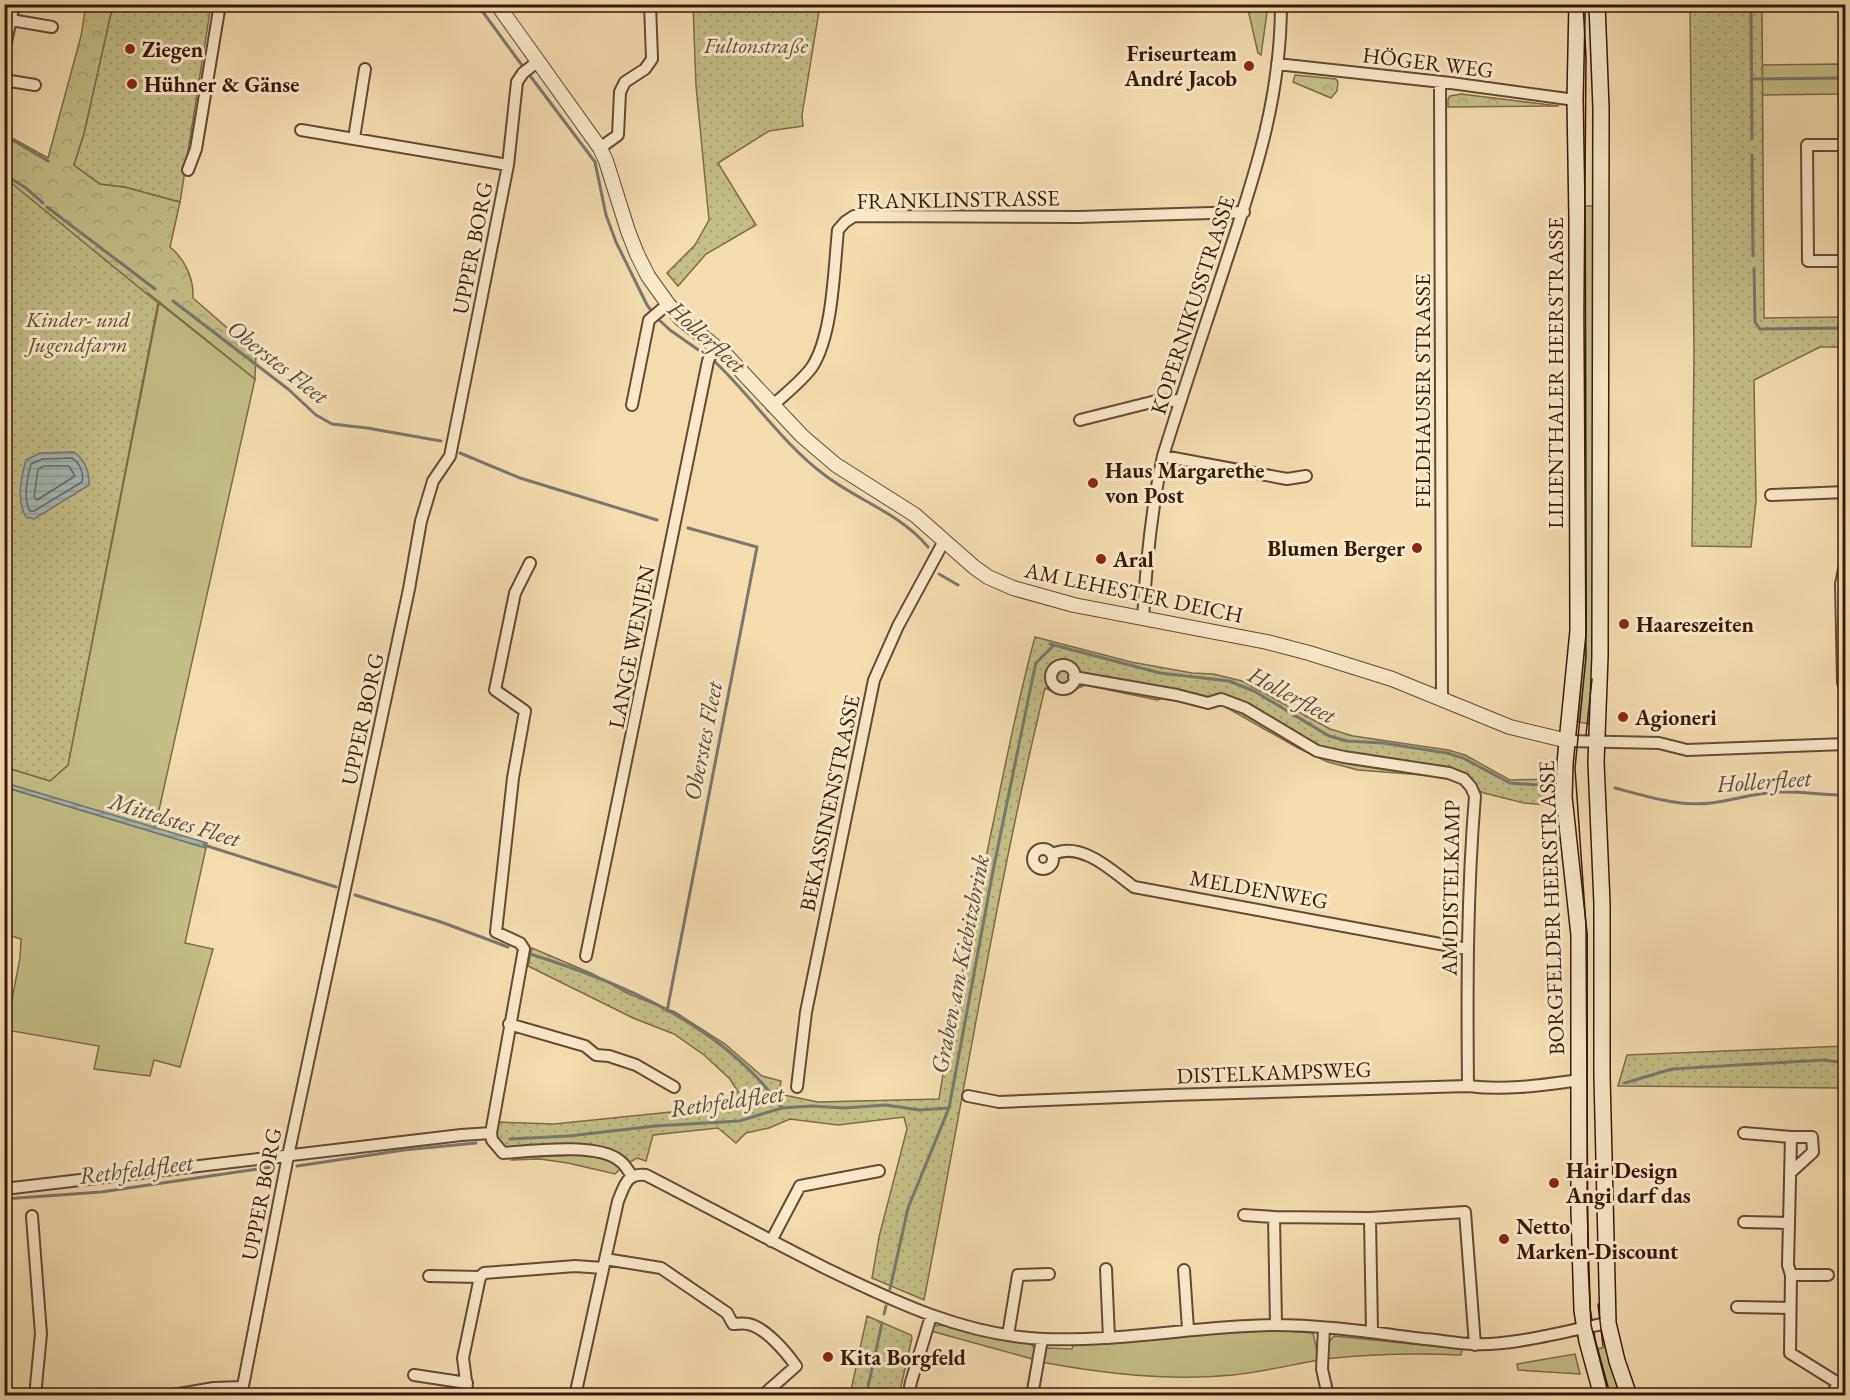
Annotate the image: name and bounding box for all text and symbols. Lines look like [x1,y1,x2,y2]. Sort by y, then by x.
park label: Fultonstraße [703,31,809,60]
place label: Ziegen [142,35,204,64]
place label: Friseurteam André Jacob [1123,39,1237,93]
street label: HÖGER WEG [1361,40,1495,85]
marker: Ziegen [123,42,137,56]
marker: Friseurteam André Jacob [1242,59,1256,73]
place label: Hühner & Gänse [144,70,299,99]
marker: Hühner & Gänse [125,77,139,91]
street label: UPPER BORG [445,179,500,317]
street label: FRANKLINSTRASSE [856,183,1060,216]
street label: KOPERNIKUSSTRASSE [1143,192,1241,418]
street label: LILIENTHALER HEERSTRASSE [1541,217,1570,529]
street label: FELDHAUSER STRASSE [1408,274,1437,508]
water label: Hollerfleet [661,293,754,381]
park label: Kinder- und Jugendfarm [23,305,131,359]
water label: Oberstes Fleet [221,312,336,411]
place label: Haus Margarethe von Post [1105,456,1264,510]
marker: Haus Margarethe von Post [1086,476,1100,490]
place label: Blumen Berger [1267,534,1406,563]
marker: Blumen Berger [1410,541,1424,555]
place label: Aral [1112,545,1154,574]
marker: Aral [1094,552,1108,566]
street label: AM LEHESTER DEICH [1021,555,1246,630]
street label: LANGE WENJEN [601,562,662,731]
place label: Haareszeiten [1636,610,1755,639]
marker: Haareszeiten [1617,617,1631,631]
street label: UPPER BORG [334,650,391,788]
water label: Hollerfleet [1242,658,1342,731]
water label: Oberstes Fleet [676,678,729,803]
street label: BEKASSINENSTRASSE [792,692,867,914]
place label: Agioneri [1634,703,1717,732]
marker: Agioneri [1616,710,1630,724]
street label: BORGFELDER HEERSTRASSE [1532,760,1571,1056]
water label: Hollerfleet [1715,762,1813,799]
water label: Mittelstes Fleet [104,784,245,854]
street label: AM DISTELKAMP [1434,800,1467,977]
water label: Graben am Kiebitzbrink [923,852,996,1076]
street label: MELDENWEG [1187,863,1330,916]
street label: DISTELKAMPSWEG [1176,1055,1372,1090]
water label: Rethfeldfleet [668,1077,787,1124]
street label: UPPER BORG [234,1125,289,1263]
water label: Rethfeldfleet [77,1146,196,1191]
place label: Hair Design Angi darf das [1565,1156,1691,1210]
marker: Hair Design Angi darf das [1547,1176,1561,1190]
place label: Netto Marken-Discount [1516,1212,1679,1266]
marker: Netto Marken-Discount [1497,1232,1511,1246]
place label: Kita Borgfeld [840,1343,966,1372]
marker: Kita Borgfeld [821,1350,835,1364]

